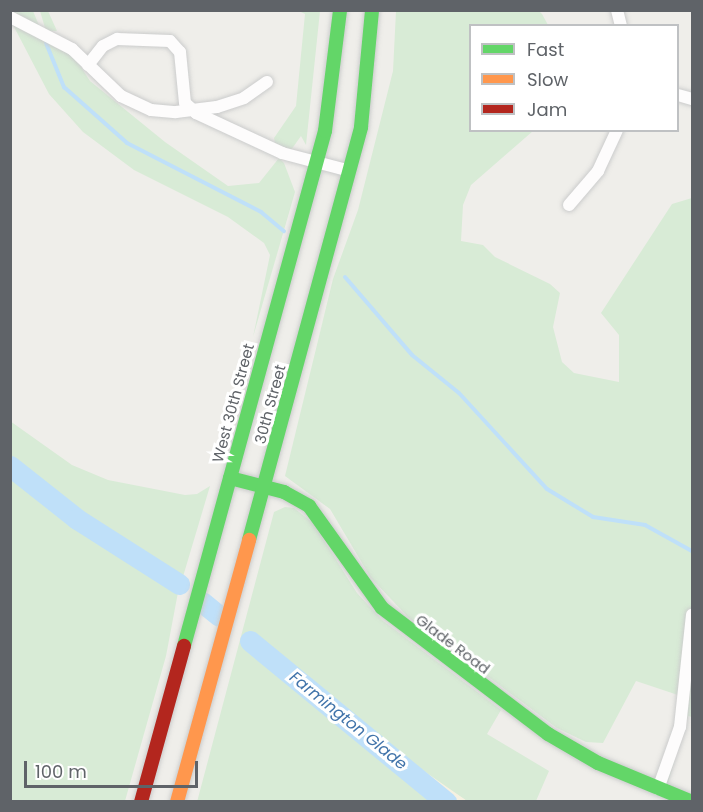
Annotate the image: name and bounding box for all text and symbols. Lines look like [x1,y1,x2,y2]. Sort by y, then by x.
legend [469,24,679,132]
text: Fast [527,37,564,62]
text: Slow [527,67,568,92]
text: Jam [527,97,567,122]
street label: West 30th Street [208,342,258,464]
street label: 30th Street [251,362,289,446]
street label: Glade Road [412,610,494,678]
water label: Farmington Glade [285,668,411,774]
scale bar [27,749,201,787]
text: 100 m [35,759,87,784]

